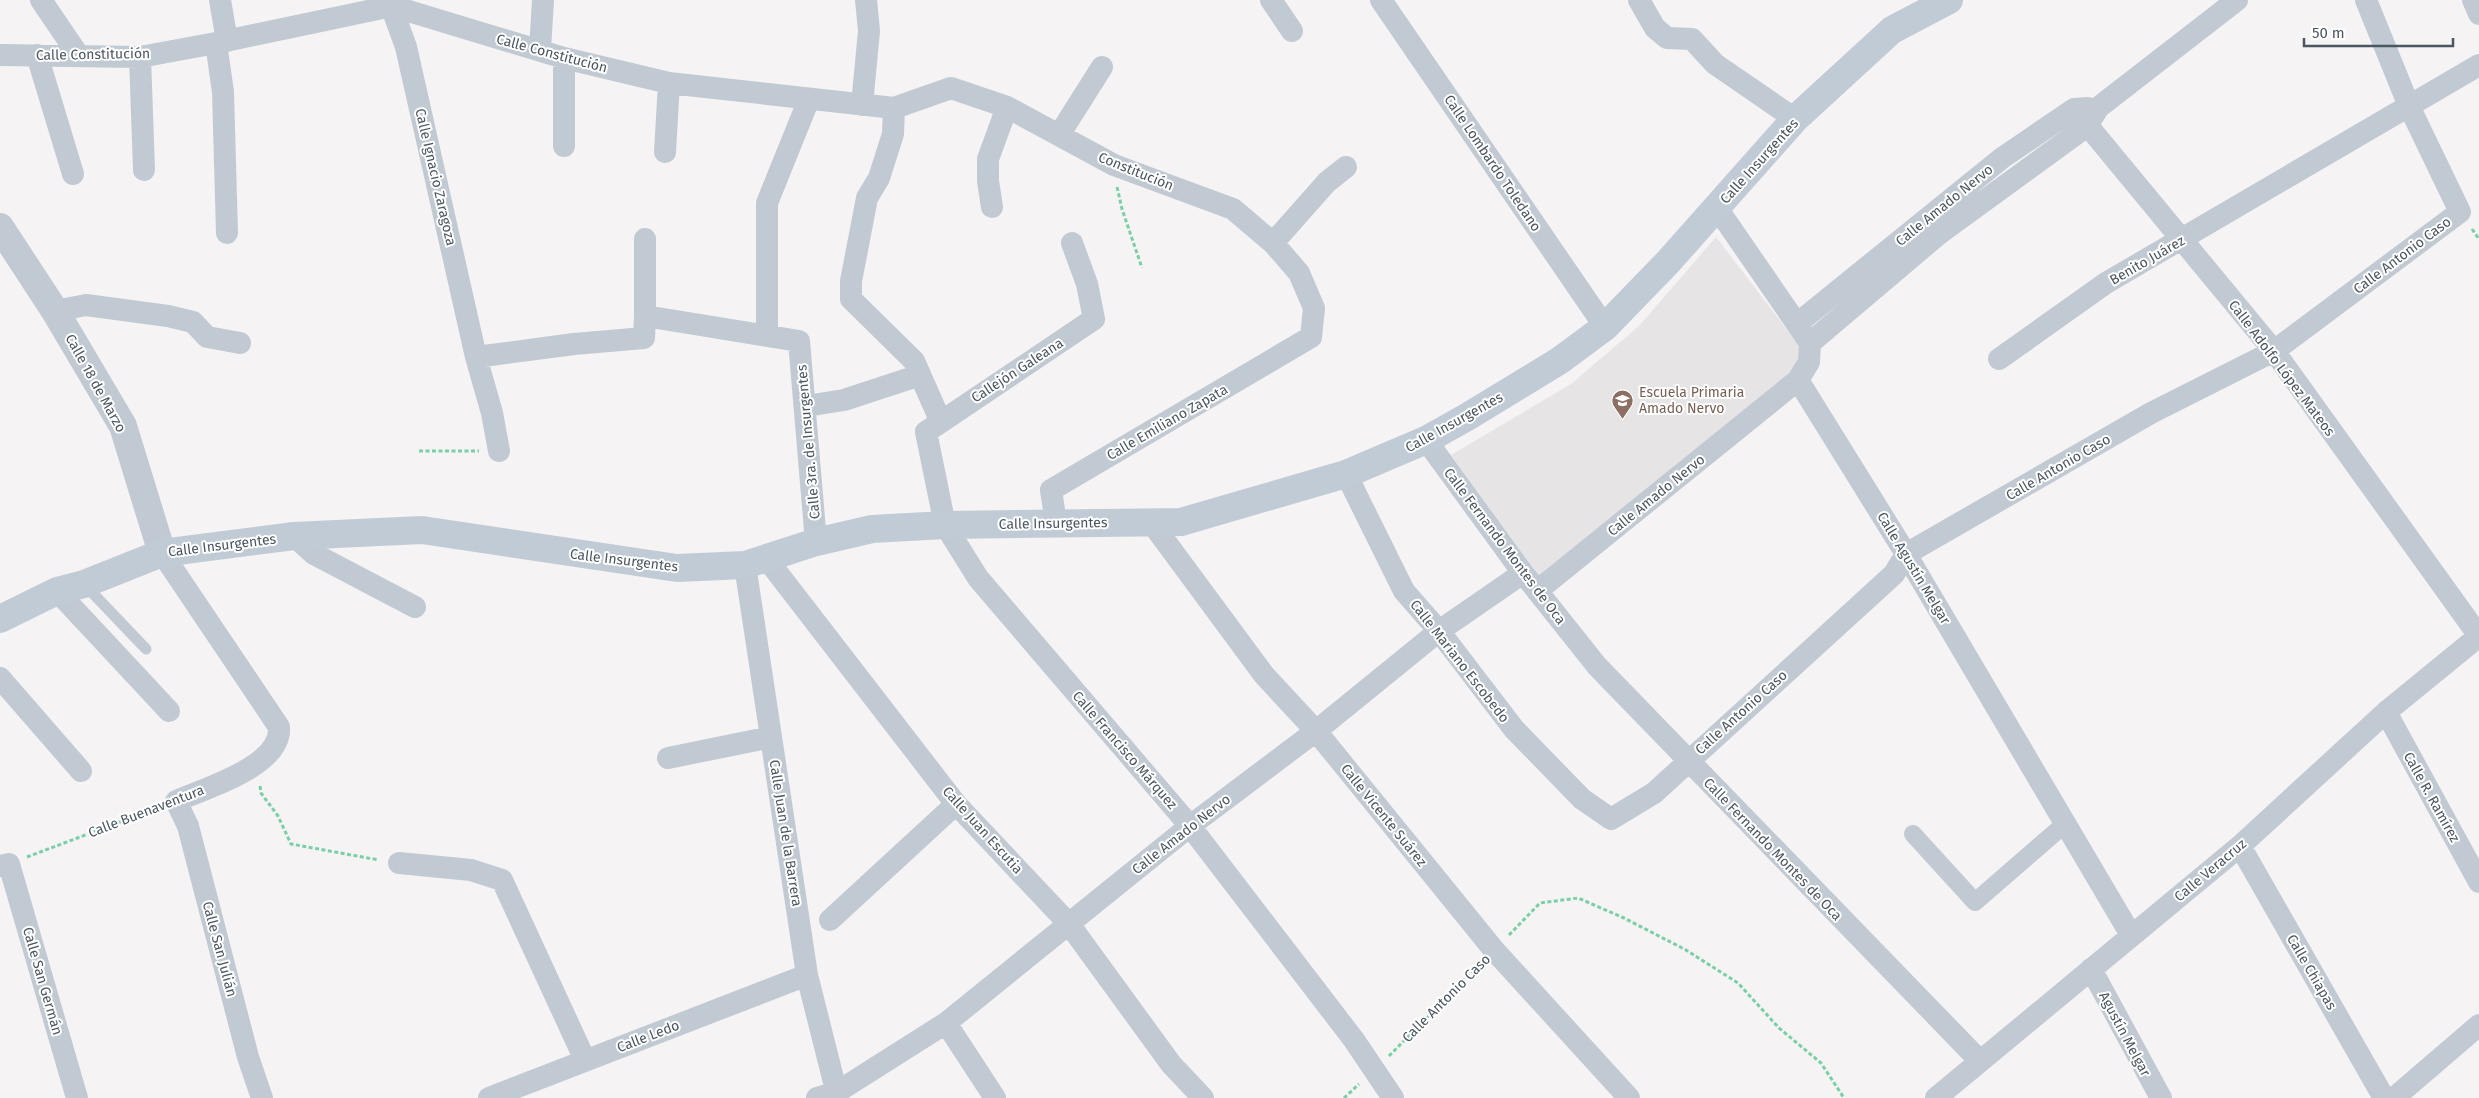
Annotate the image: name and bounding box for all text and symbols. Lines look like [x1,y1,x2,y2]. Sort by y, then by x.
scale bar [2304,15,2453,47]
text: 50 m [2312,24,2345,42]
street label: Calle Constitución [494,30,609,76]
street label: Calle Constitución [36,45,150,64]
street label: Calle Lombardo Toledano [1440,92,1545,235]
street label: Calle Ignacio Zaragoza [411,107,460,247]
street label: Calle Insurgentes [1717,115,1802,207]
street label: Constitución [1096,149,1176,194]
street label: Calle Amado Nervo [1892,161,1996,250]
street label: Calle Antonio Caso [2350,213,2454,298]
street label: Benito Juárez [2107,232,2188,289]
street label: Calle Adolfo López Mateos [2225,297,2339,440]
street label: Calle 18 de Marzo [62,331,130,435]
street label: Callejón Galeana [968,334,1066,406]
street label: Calle 3ra. de Insurgentes [793,364,824,520]
street label: Calle Emiliano Zapata [1104,381,1231,464]
place label: Escuela Primaria Amado Nervo [1639,384,1744,417]
street label: Calle Insurgentes [1403,388,1506,456]
school or university icon: Escuela Primaria Amado Nervo [1611,388,1635,419]
street label: Calle Antonio Caso [2003,431,2114,504]
street label: Calle Amado Nervo [1604,451,1708,540]
street label: Calle Fernando Montes de Oca [1440,465,1569,628]
street label: Calle Agustín Melgar [1873,509,1954,628]
street label: Calle Insurgentes [998,514,1108,533]
street label: Calle Insurgentes [167,530,278,561]
street label: Calle Insurgentes [569,545,679,576]
street label: Calle Mariano Escobedo [1406,596,1513,726]
street label: Calle Antonio Caso [1692,667,1791,758]
street label: Calle Francisco Márquez [1069,688,1181,813]
street label: Calle R. Ramírez [2400,749,2463,845]
street label: Calle Juan de la Barrera [766,758,806,908]
street label: Calle Vicente Suárez [1337,761,1430,870]
street label: Calle Fernando Montes de Oca [1700,774,1845,924]
street label: Calle Buenaventura [86,782,207,841]
street label: Calle Juan Escutia [939,783,1026,878]
street label: Calle Amado Nervo [1129,791,1234,878]
street label: Calle Veracruz [2171,835,2250,905]
street label: Calle San Julián [199,900,240,999]
street label: Calle San Germán [19,925,66,1037]
street label: Calle Chiapas [2283,931,2340,1013]
street label: Calle Antonio Caso [1399,951,1494,1046]
street label: Agustín Melgar [2095,989,2154,1080]
street label: Calle Ledo [615,1017,682,1056]

